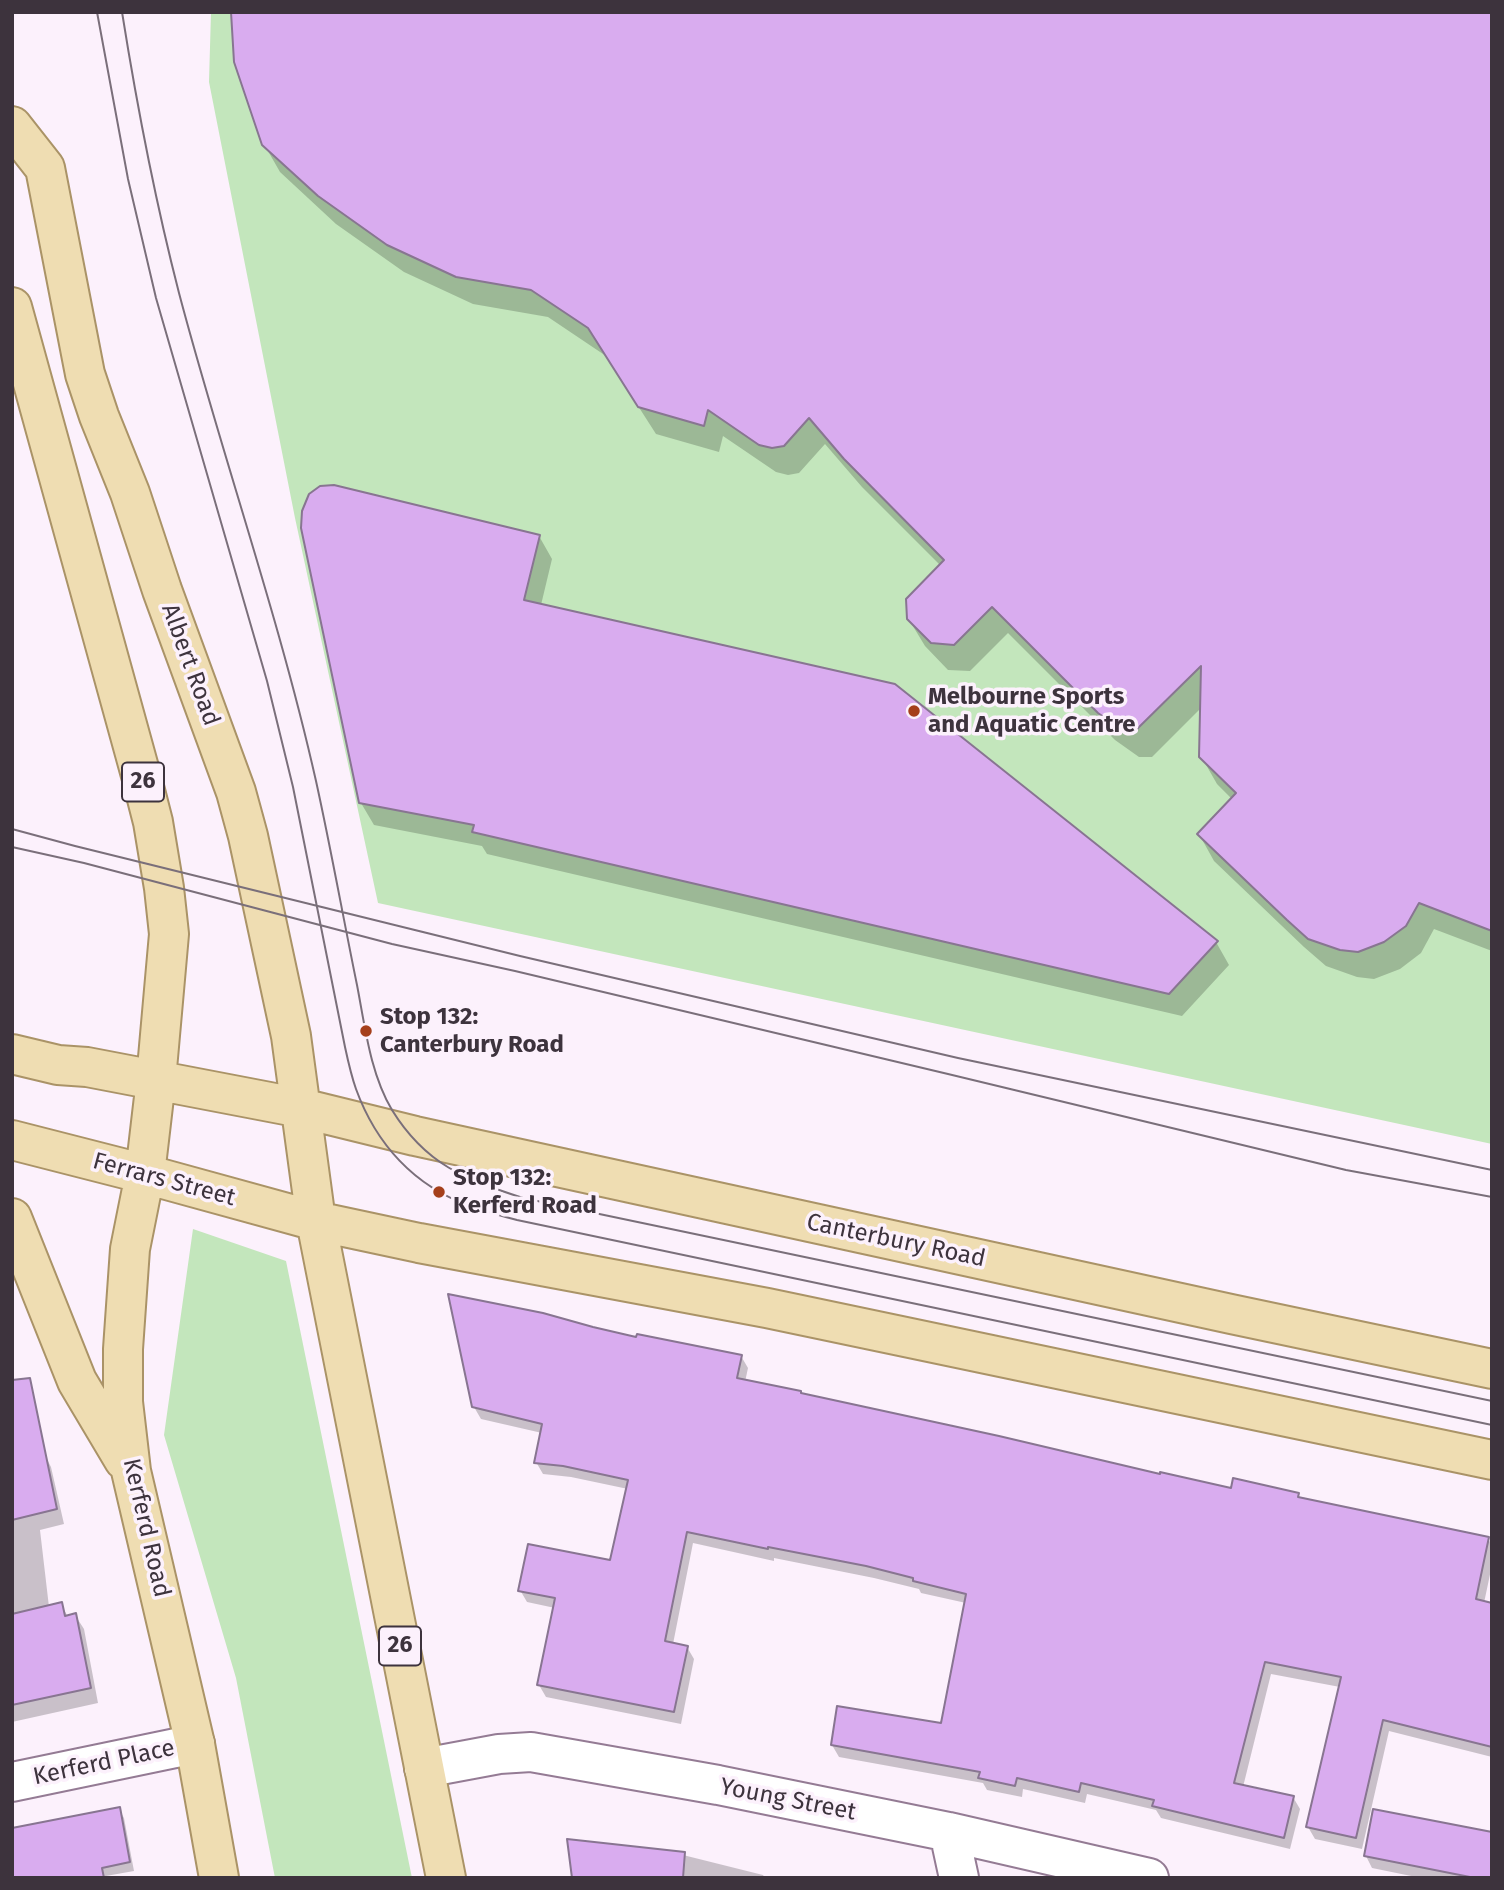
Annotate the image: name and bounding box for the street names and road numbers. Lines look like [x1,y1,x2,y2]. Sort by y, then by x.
street label: Albert Road [155,600,225,730]
road number: 26 [122,762,164,802]
street label: Ferrars Street [90,1147,238,1213]
street label: Canterbury Road [804,1208,988,1274]
street label: Kerferd Road [116,1456,176,1600]
road number: 26 [379,1626,421,1666]
street label: Kerferd Place [31,1734,177,1792]
street label: Young Street [718,1773,858,1827]

